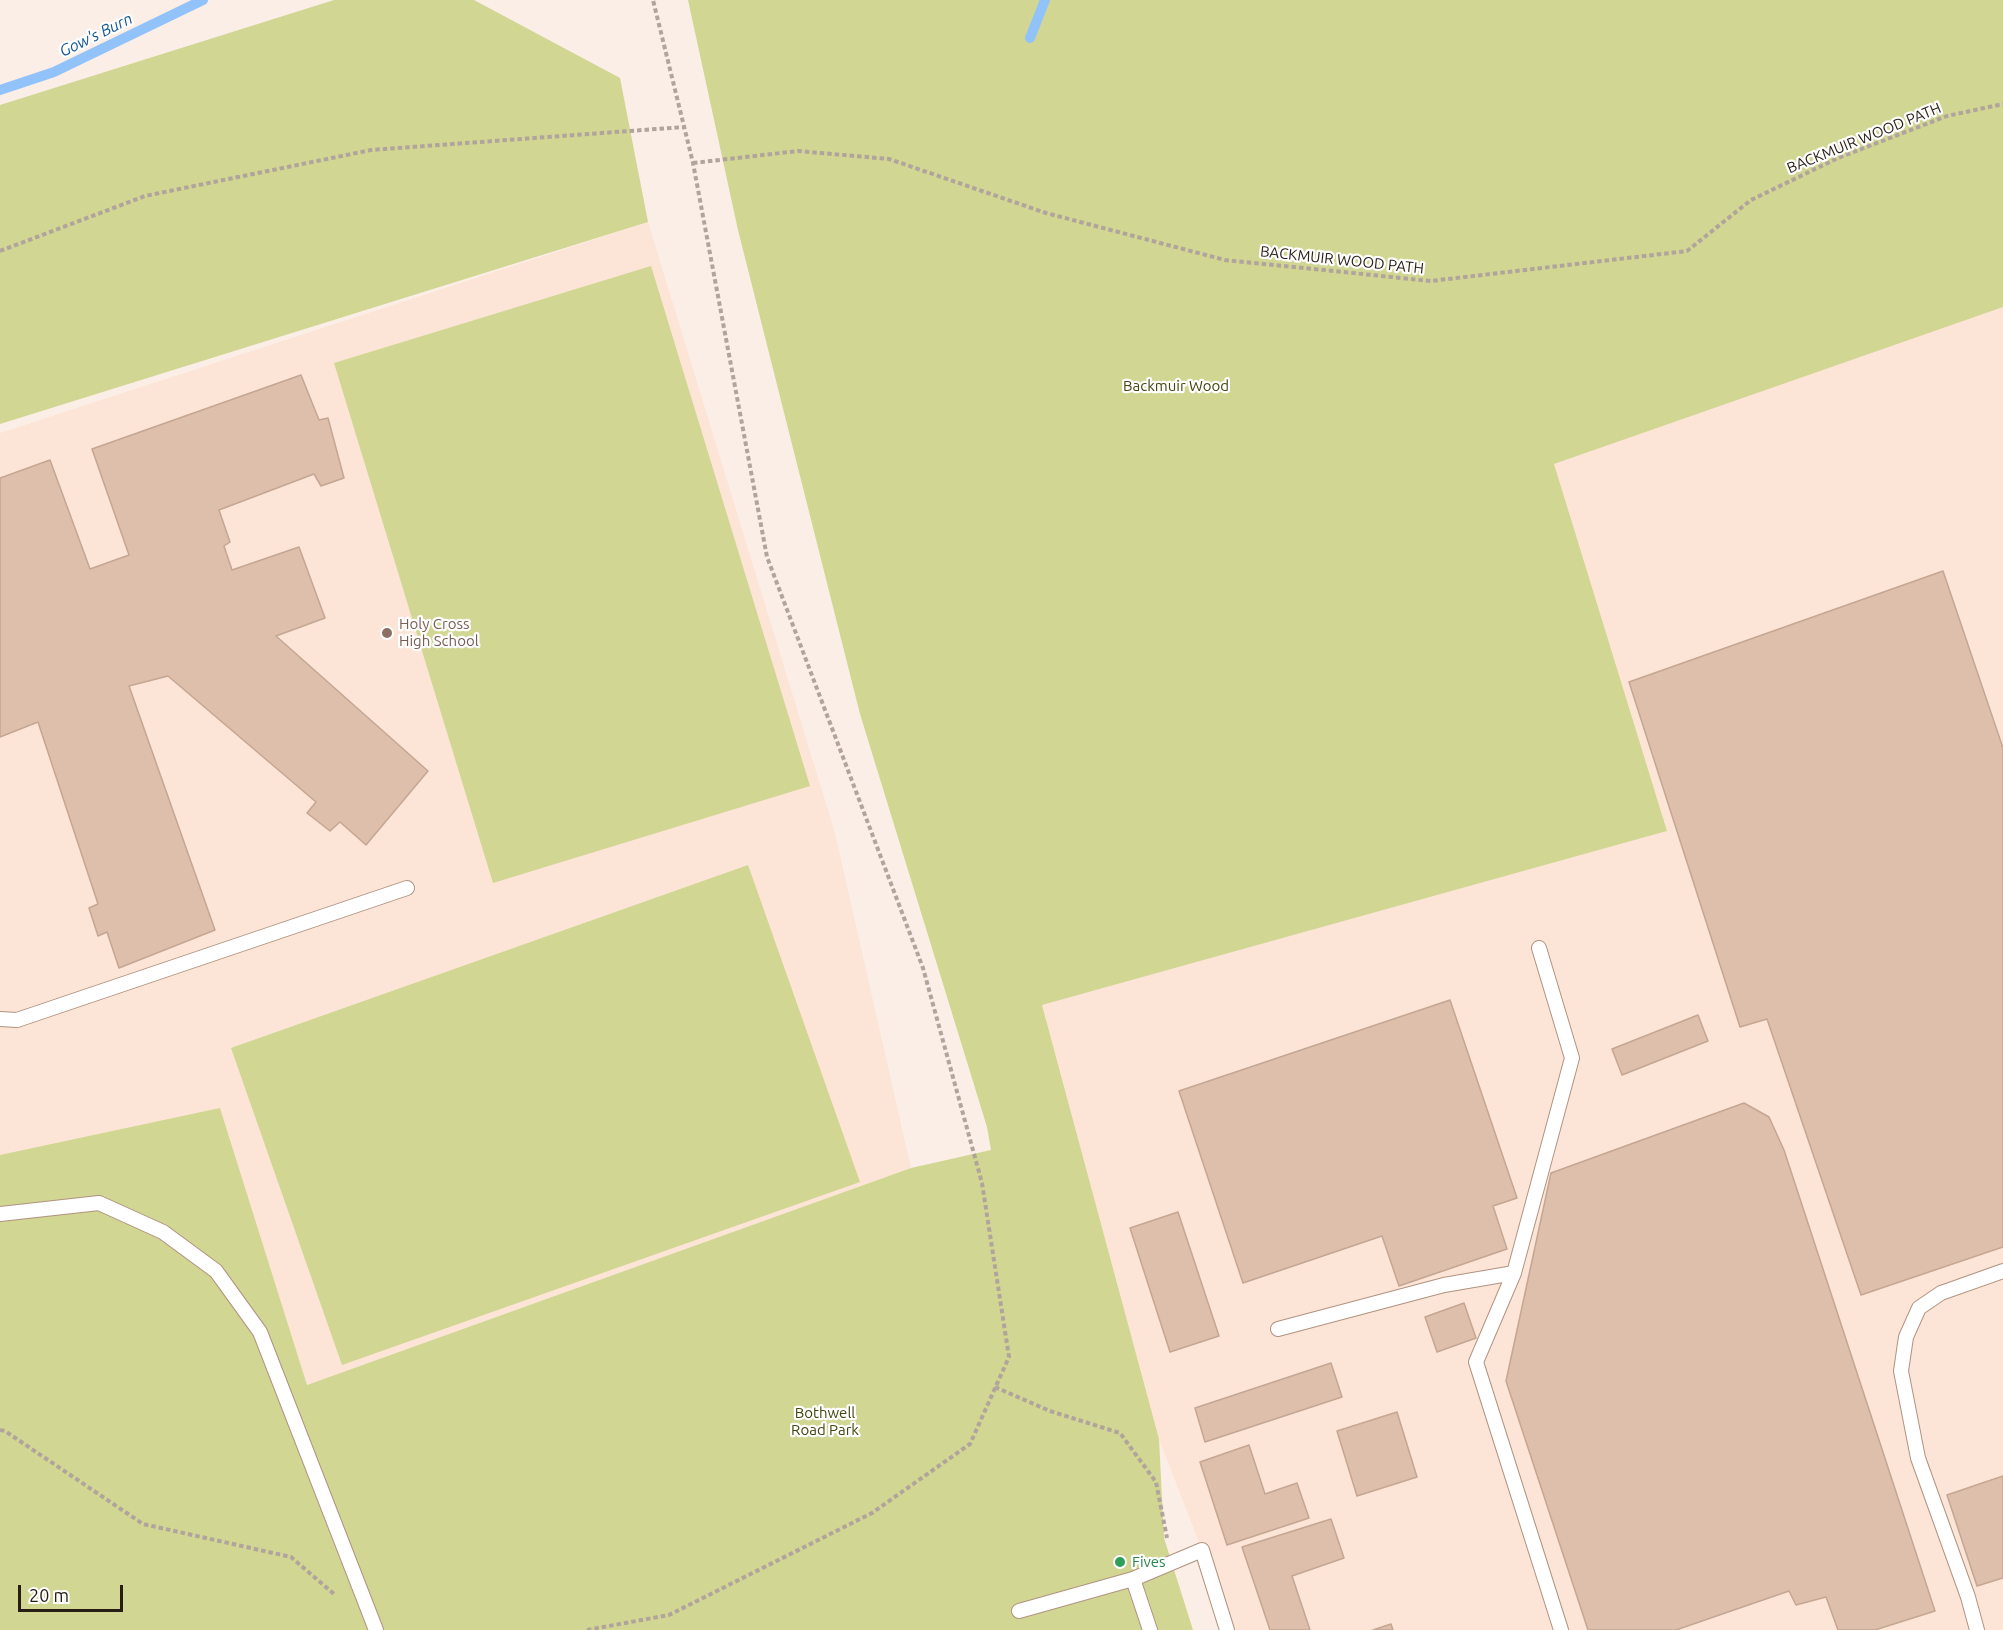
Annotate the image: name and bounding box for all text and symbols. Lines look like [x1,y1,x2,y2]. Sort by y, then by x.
water label: Gow's Burn [56,9,136,61]
street label: BACKMUIR WOOD PATH [1784,99,1944,177]
street label: BACKMUIR WOOD PATH [1259,242,1425,278]
park label: Backmuir Wood [1123,377,1229,395]
place label: Holy Cross High School [399,615,479,650]
marker: Holy Cross High School [380,626,394,640]
park label: Bothwell Road Park [791,1404,859,1439]
place label: Fives [1132,1553,1166,1571]
marker: Fives [1113,1555,1127,1569]
scale bar [21,1573,126,1611]
text: 20 m [29,1585,69,1605]

